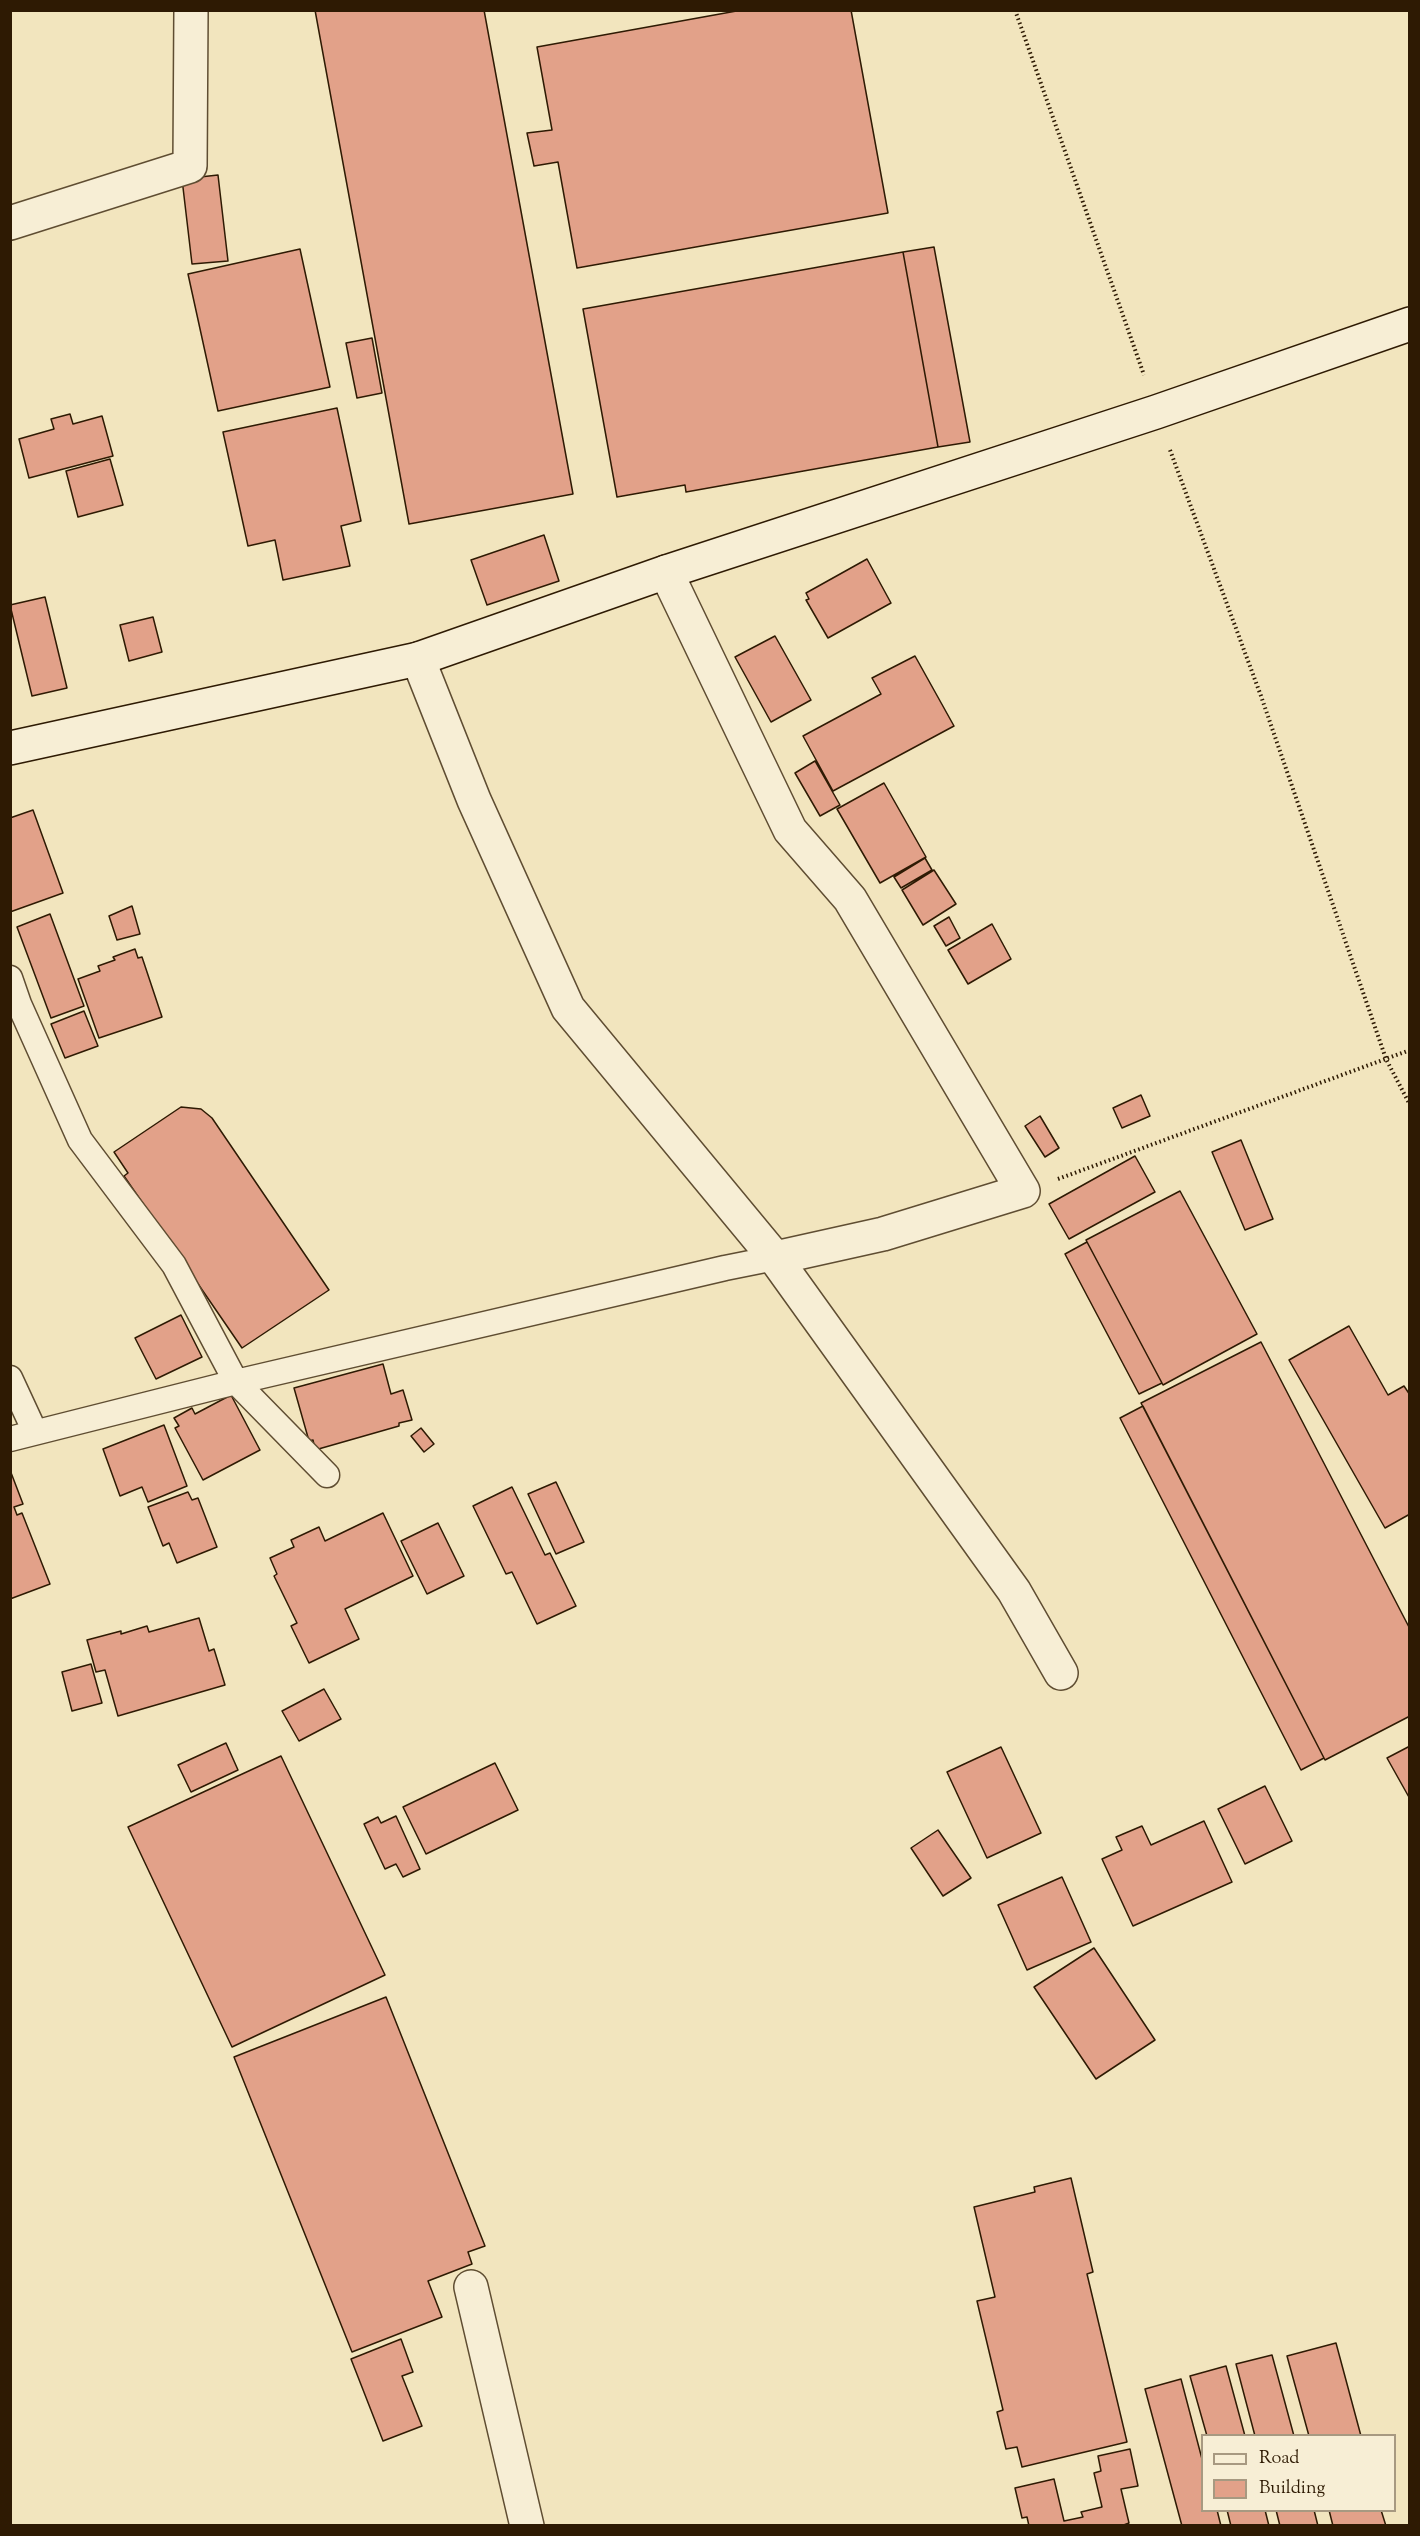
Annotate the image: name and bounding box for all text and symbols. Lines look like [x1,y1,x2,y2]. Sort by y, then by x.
legend [1201,2434,1396,2512]
text: Road [1259,2446,1299,2472]
text: Building [1259,2476,1325,2502]

